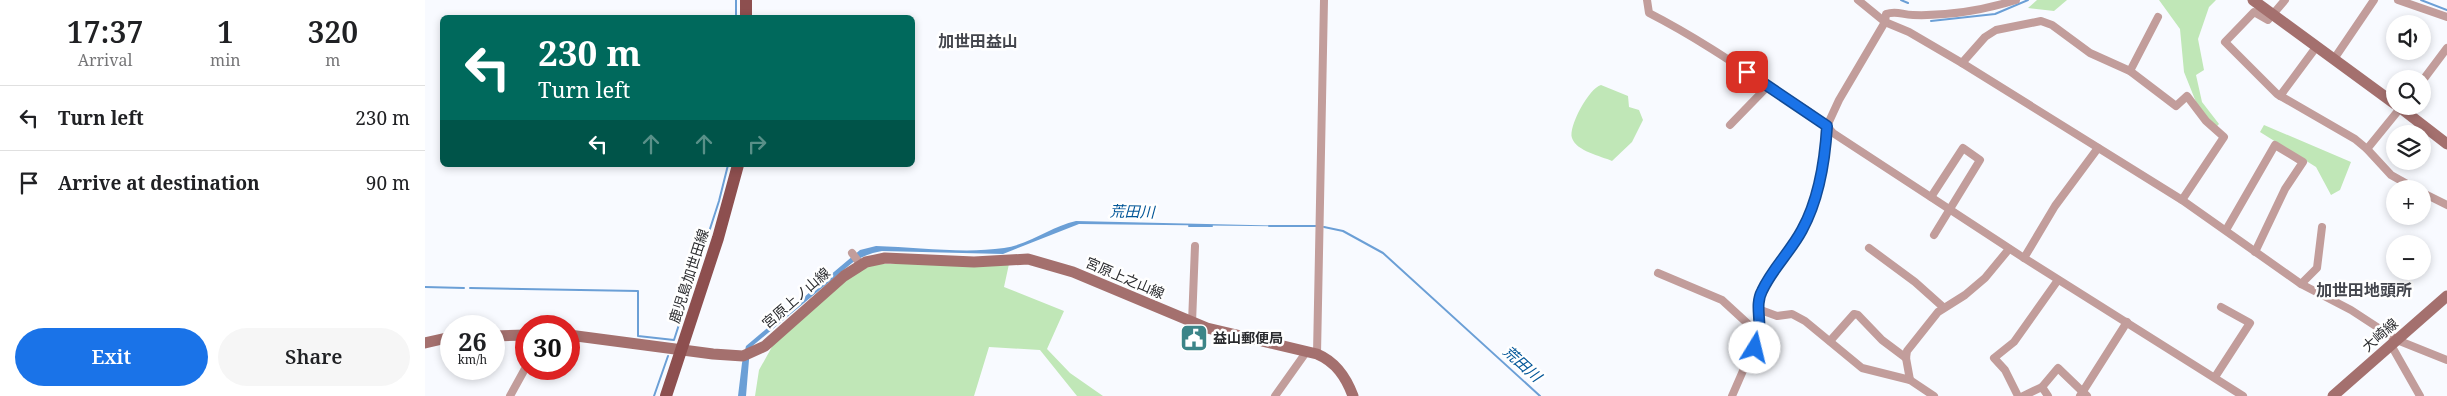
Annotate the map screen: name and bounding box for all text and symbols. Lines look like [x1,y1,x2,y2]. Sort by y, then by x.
text: 17:37 [67,11,143,52]
text: 1 [217,11,234,52]
text: 320 [307,11,358,52]
map controls [2386,15,2431,280]
button: sound [2386,15,2431,60]
text: 230 m [538,29,641,76]
district label: 加世田益山 [938,30,1018,52]
icon: left [455,35,520,100]
text: Arrival [78,49,132,71]
text: min [210,49,241,71]
text: m [325,49,340,71]
pin [1726,51,1768,93]
icon: arrive [1733,58,1761,86]
button: search [2386,70,2431,115]
text: Turn left [538,74,630,104]
icon: left [15,104,43,132]
text: Turn left [58,105,144,131]
text: 230 m [355,105,410,131]
button: layers [2386,125,2431,170]
icon: left [584,130,612,158]
icon: ahead [637,130,665,158]
icon: ahead [690,130,718,158]
icon: right [743,130,771,158]
icon: arrive [15,169,43,197]
text: Arrive at destination [58,170,260,196]
text: 90 m [366,170,410,196]
button: + [2386,180,2431,225]
water label: 荒田川 [1109,201,1157,221]
street label: 鹿児島加世田線 [664,226,713,325]
button: − [2386,235,2431,280]
street label: 宮原上之山線 [1083,252,1168,303]
street label: 宮原上ノ山線 [758,263,834,332]
district label: 加世田地頭所 [2316,279,2412,301]
street label: 大崎線 [2358,314,2402,356]
speed limit sign: 30 [515,315,580,380]
position arrow [1728,321,1780,373]
public building icon: 益山郵便局 [1179,323,1209,353]
text: 26 [458,324,487,358]
button: Exit [15,328,208,386]
button: Share [218,328,410,386]
place label: 益山郵便局 [1213,328,1283,347]
water label: 荒田川 [1499,341,1548,387]
text: km/h [458,351,487,368]

